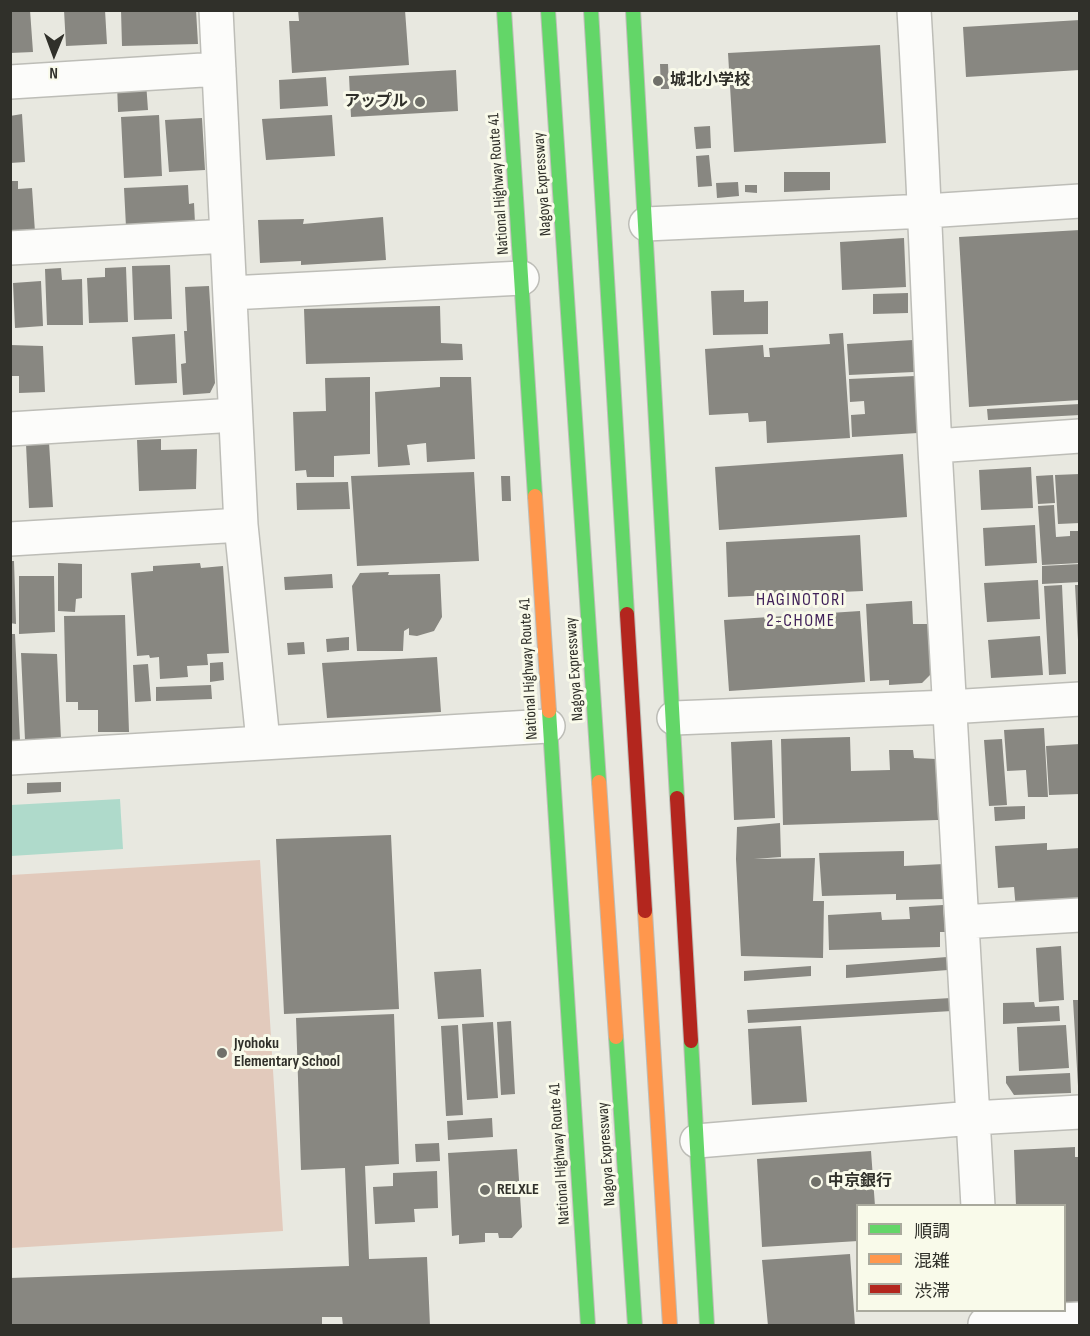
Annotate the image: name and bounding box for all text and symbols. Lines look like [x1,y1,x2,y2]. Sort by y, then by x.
north arrow [24,24,84,84]
text: N [49,63,58,82]
place label: 城北小学校 [670,71,750,91]
marker: 城北小学校 [651,74,665,88]
place label: アップル [344,92,408,112]
marker: アップル [413,95,427,109]
street label: National Highway Route 41 [484,113,514,255]
street label: Nagoya Expressway [530,131,556,237]
district label: HAGINOTORI 2-CHOME [756,589,846,632]
street label: National Highway Route 41 [516,598,542,740]
street label: Nagoya Expressway [562,616,588,722]
place label: Jyohoku Elementary School [234,1034,340,1072]
marker: Jyohoku Elementary School [215,1046,229,1060]
street label: National Highway Route 41 [545,1083,575,1225]
street label: Nagoya Expressway [594,1101,620,1207]
place label: 中京銀行 [828,1172,892,1192]
marker: 中京銀行 [809,1175,823,1189]
place label: RELXLE [497,1180,539,1200]
marker: RELXLE [478,1183,492,1197]
legend [856,1204,1066,1312]
text: 順調 [914,1221,950,1242]
text: 混雑 [914,1251,950,1272]
text: 渋滞 [914,1281,950,1302]

